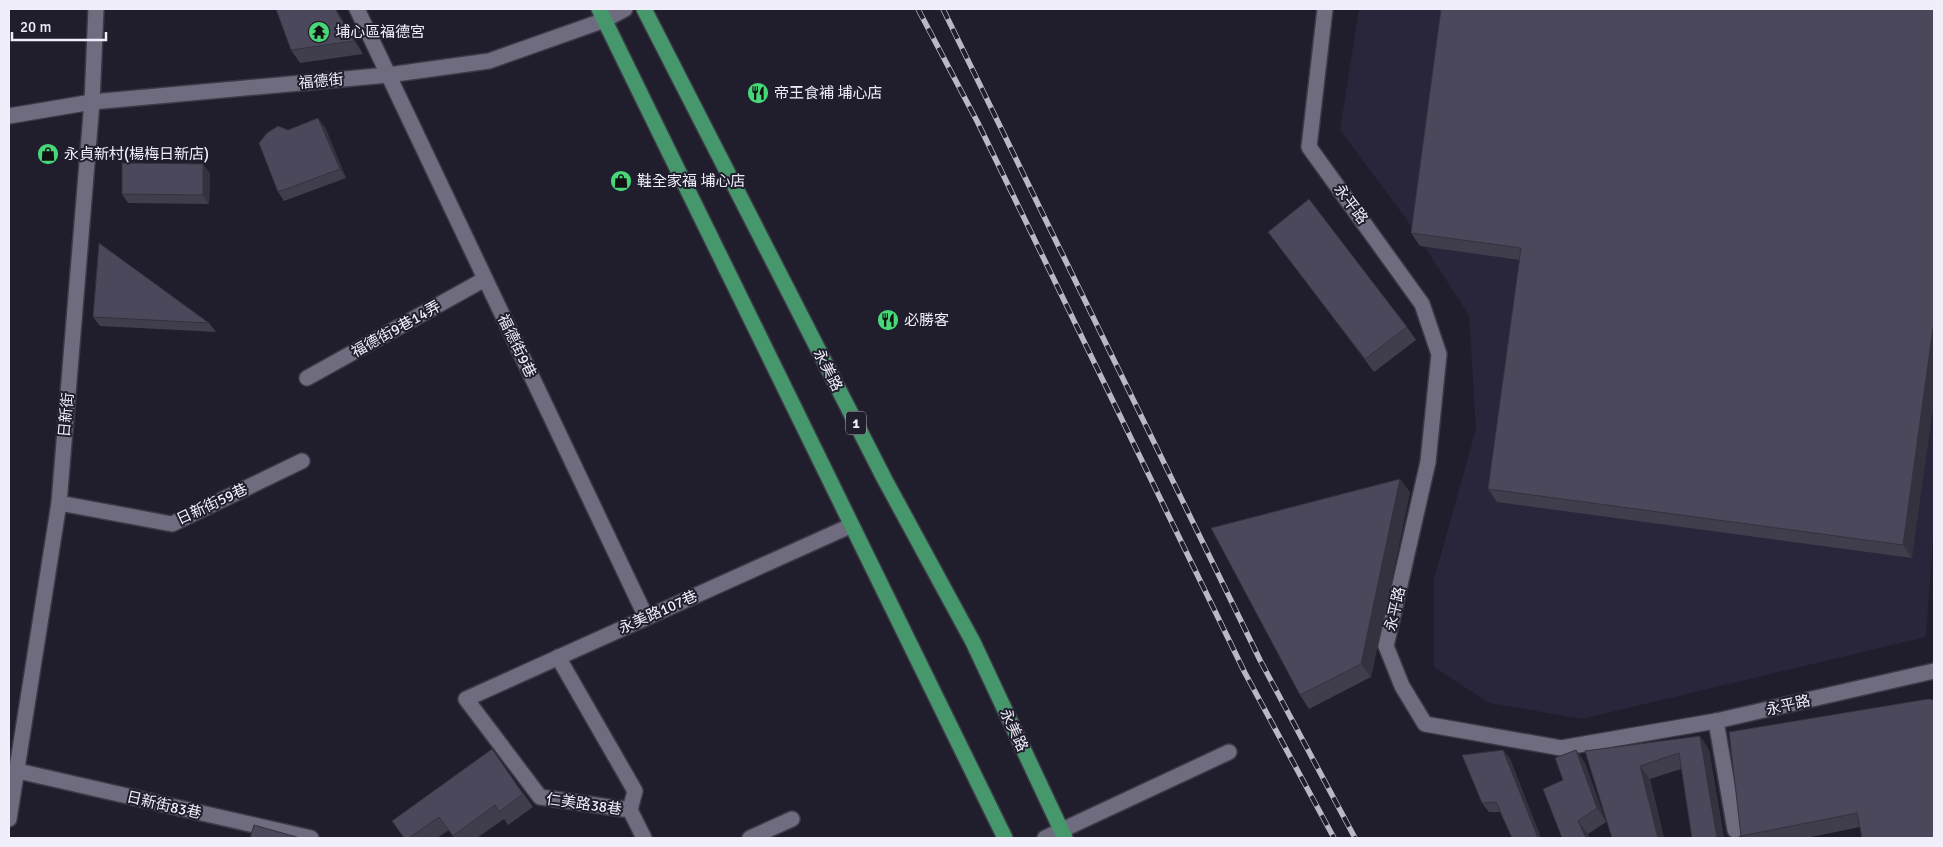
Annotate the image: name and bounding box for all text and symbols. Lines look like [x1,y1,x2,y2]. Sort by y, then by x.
scale bar [12,10,106,42]
text: 20 m [20,18,51,36]
temple icon: 埔心區福德宮 [307,20,331,44]
place label: 埔心區福德宮 [335,23,425,41]
street label: 福德街 [298,70,344,92]
restaurant icon: 帝王食補 埔心店 [746,81,770,105]
place label: 帝王食補 埔心店 [774,84,882,102]
shop icon: 永貞新村(楊梅日新店) [36,142,60,166]
place label: 永貞新村(楊梅日新店) [64,145,209,163]
shop icon: 鞋全家福 埔心店 [609,169,633,193]
place label: 鞋全家福 埔心店 [637,172,745,190]
street label: 永平路 [1330,181,1372,227]
street label: 福德街9巷14弄 [348,297,444,361]
restaurant icon: 必勝客 [876,308,900,332]
street label: 福德街9巷 [494,311,540,381]
place label: 必勝客 [904,311,949,329]
street label: 永美路 [810,346,846,394]
street label: 日新街 [55,392,77,438]
road number: 1 [846,412,866,434]
street label: 日新街59巷 [174,480,250,528]
street label: 永平路 [1381,585,1409,633]
street label: 永美路107巷 [616,587,700,637]
street label: 永平路 [1764,691,1812,719]
street label: 永美路 [996,706,1032,754]
street label: 日新街83巷 [125,788,203,822]
street label: 仁美路38巷 [545,790,623,818]

